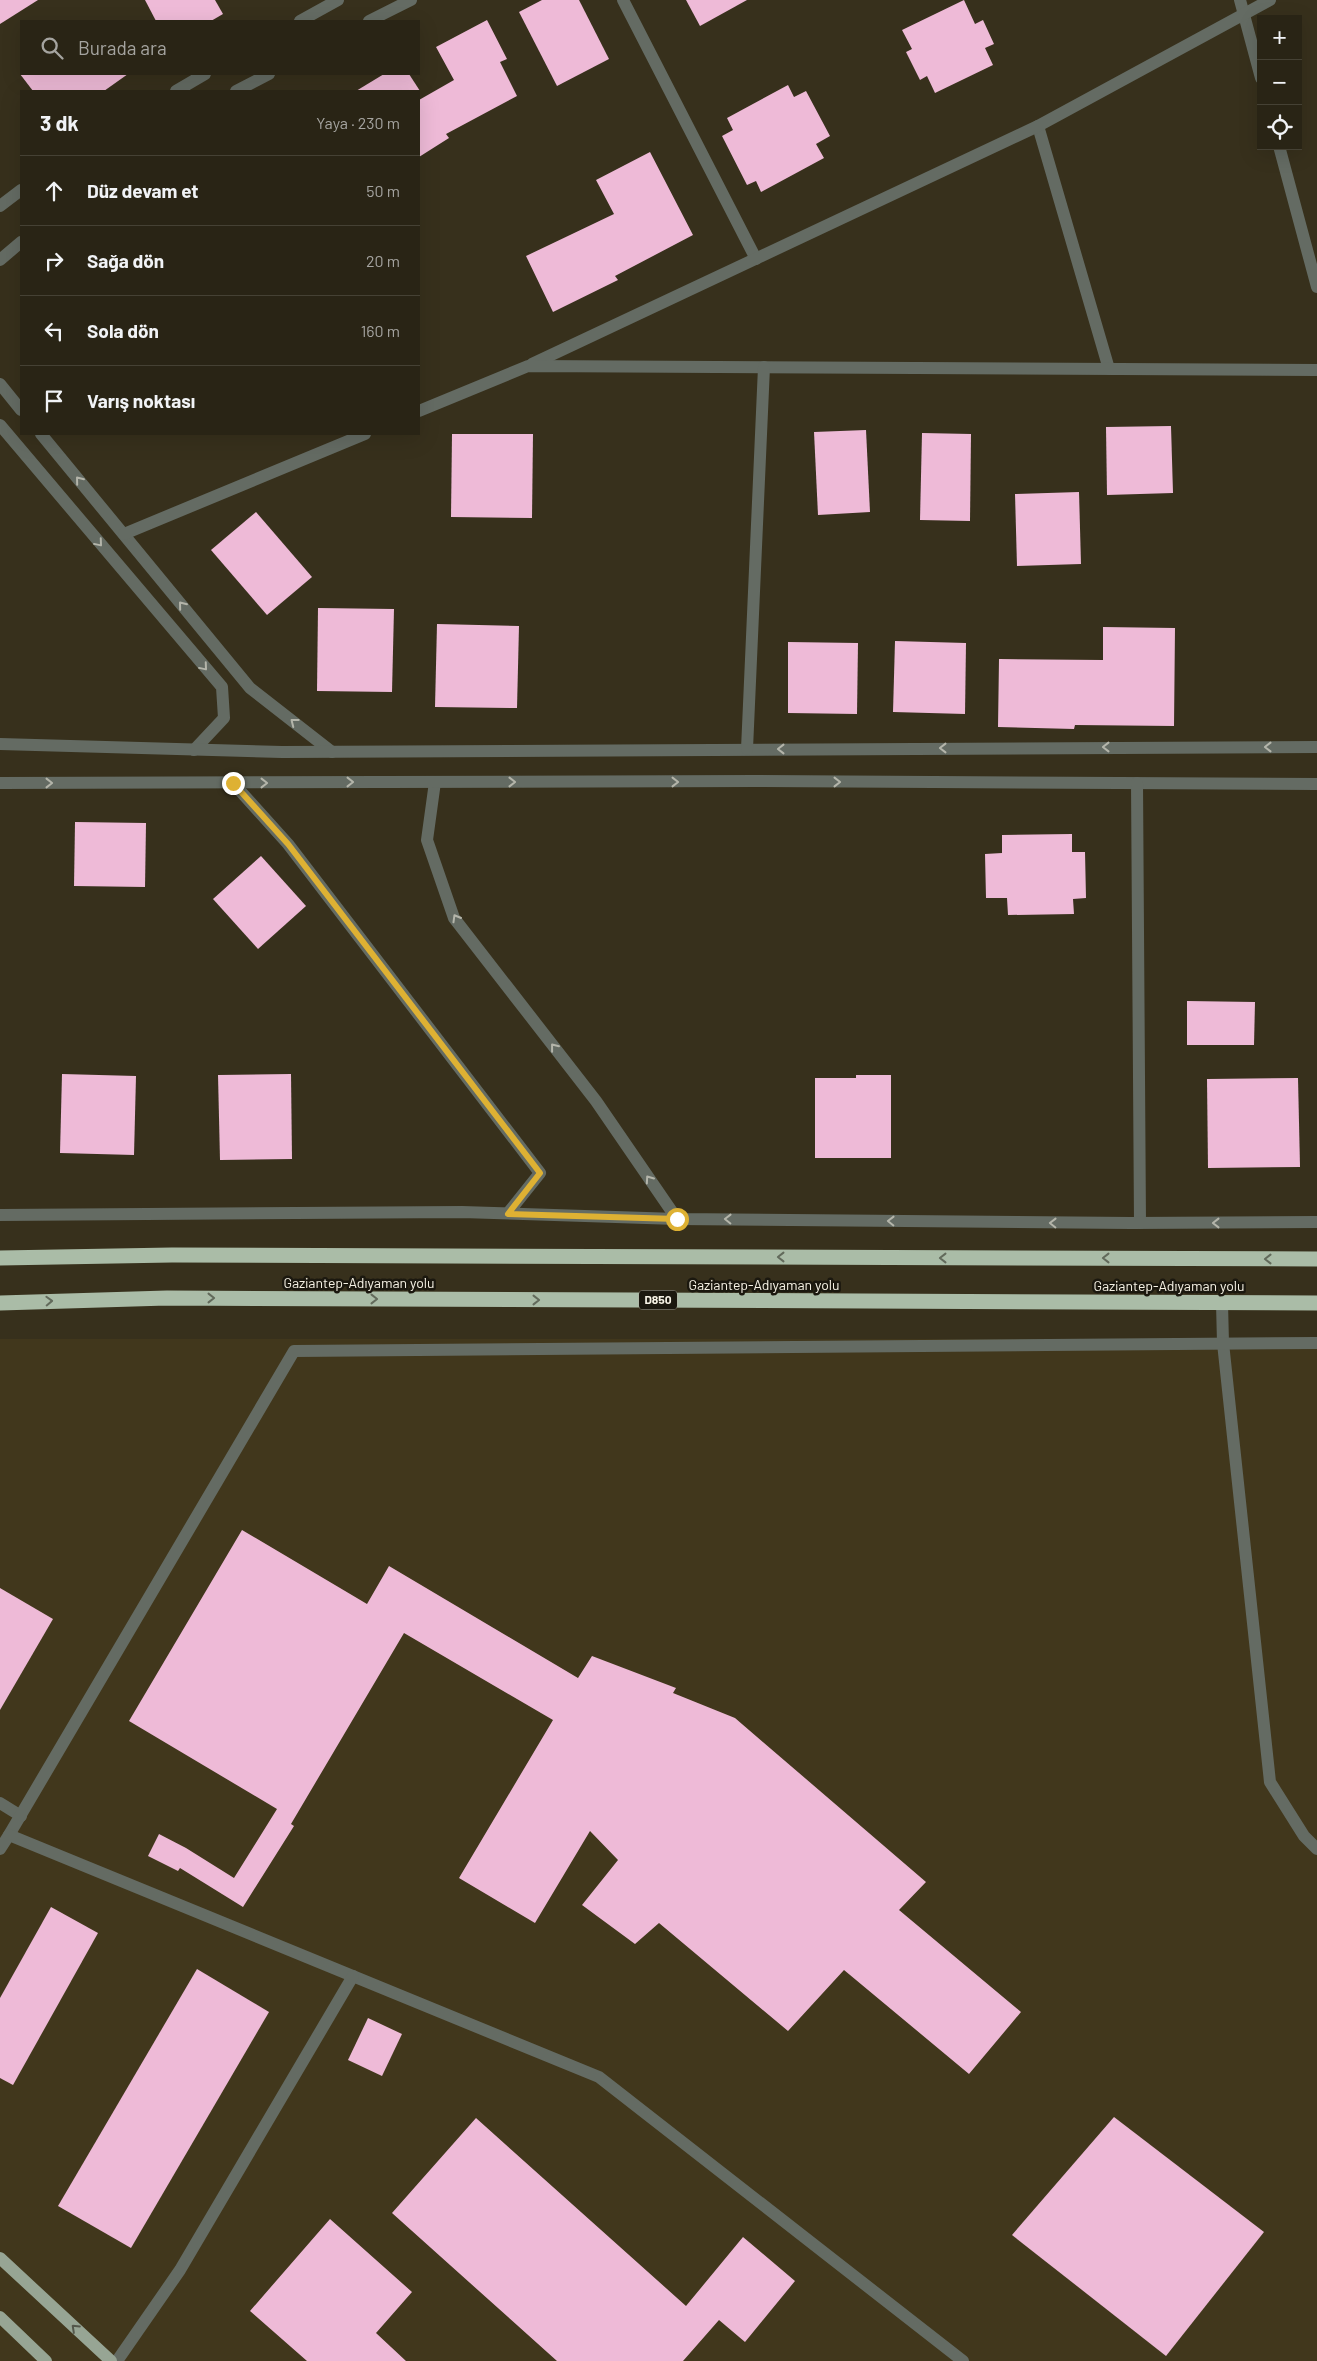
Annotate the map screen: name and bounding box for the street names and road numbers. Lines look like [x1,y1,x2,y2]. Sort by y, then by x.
street label: Gaziantep-Adıyaman yolu [283,1274,435,1291]
street label: Gaziantep-Adıyaman yolu [688,1276,840,1293]
street label: Gaziantep-Adıyaman yolu [1093,1277,1245,1294]
road number: D850 [639,1290,677,1310]

